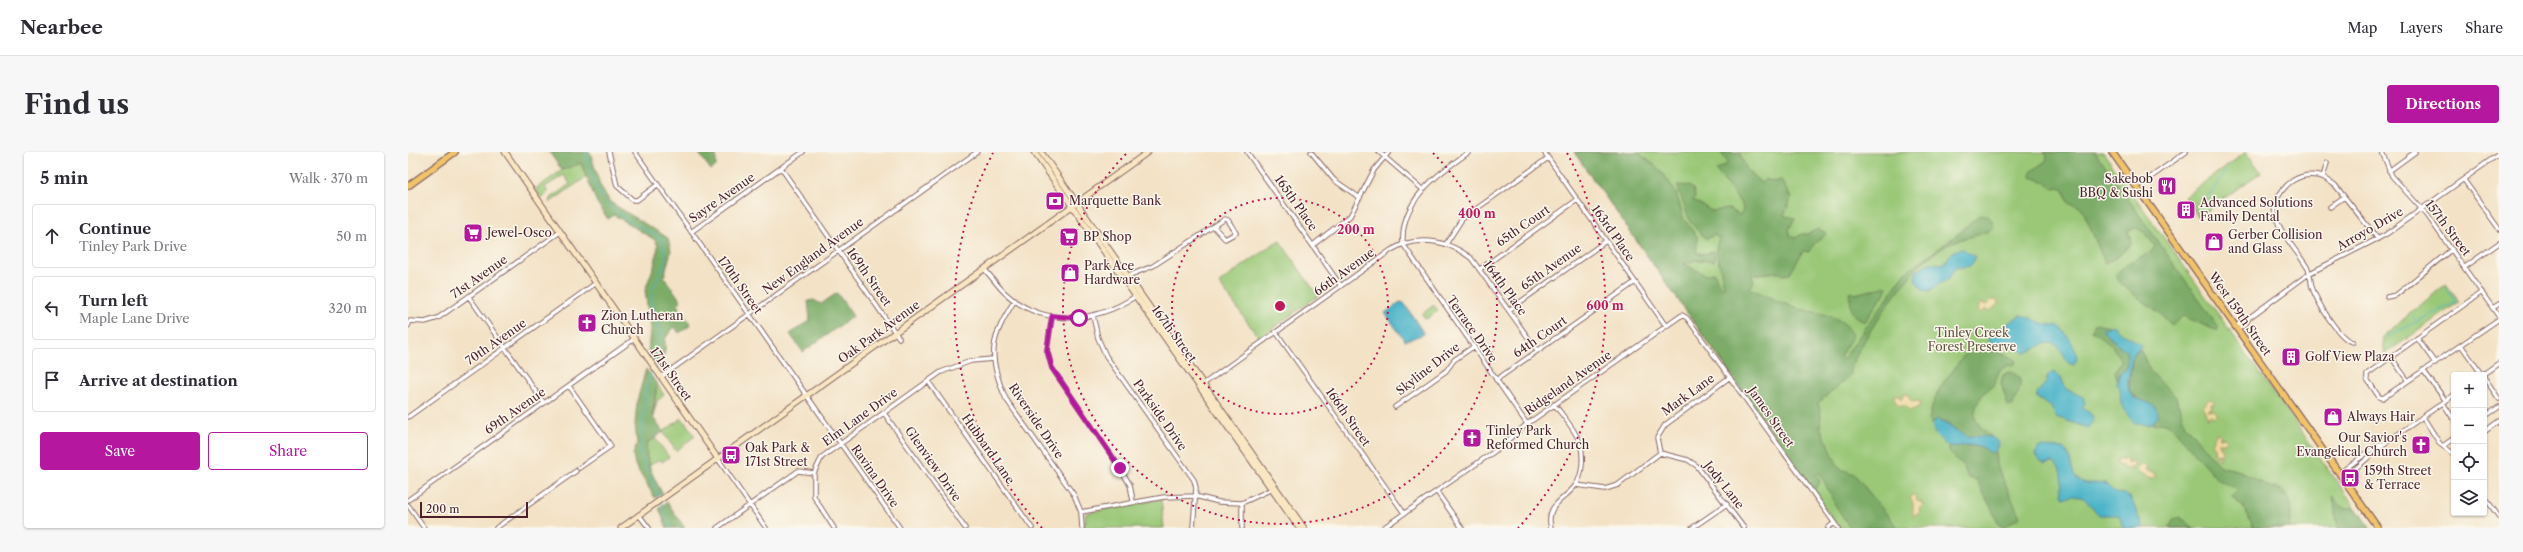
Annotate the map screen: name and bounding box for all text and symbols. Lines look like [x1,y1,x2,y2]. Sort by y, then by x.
text: Nearbee [20,16,103,39]
text: Map [2347,19,2377,37]
text: Layers [2399,19,2443,37]
text: Share [2465,19,2503,37]
button: Directions [2387,85,2499,123]
text: Find us [24,87,129,121]
text: 5 min [40,168,88,188]
street label: Sayre Avenue [686,169,758,226]
text: Walk · 370 m [289,170,368,186]
place label: Sakebob BBQ & Sushi [2079,171,2153,200]
street label: 165th Place [1272,172,1321,234]
restaurant icon: Sakebob BBQ & Sushi [2156,175,2178,197]
bank icon: Marquette Bank [1044,190,1066,212]
place label: Marquette Bank [1069,193,1162,208]
place label: Advanced Solutions Family Dental [2199,195,2313,224]
street label: 157th Street [2422,197,2475,259]
building icon: Advanced Solutions Family Dental [2175,199,2197,221]
street label: 65th Court [1493,201,1553,249]
street label: 163rd Place [1589,202,1638,264]
street label: Arroyo Drive [2333,203,2406,254]
text: 400 m [1458,206,1496,221]
street label: New England Avenue [759,214,866,297]
text: Continue [79,219,151,238]
supermarket icon: Jewel-Osco [462,222,484,244]
text: 200 m [1337,222,1375,237]
icon: ahead [41,225,63,247]
place label: Jewel-Osco [485,225,552,240]
supermarket icon: BP Shop [1058,226,1080,248]
place label: Gerber Collision and Glass [2228,227,2323,256]
text: 50 m [336,228,367,244]
place label: BP Shop [1083,229,1132,244]
shop icon: Gerber Collision and Glass [2203,231,2225,253]
text: Tinley Park Drive [79,238,187,254]
street label: 65th Avenue [1517,240,1584,293]
street label: 66th Avenue [1311,244,1377,299]
street label: 169th Street [844,245,896,310]
street label: 71st Avenue [447,251,510,302]
street label: 170th Street [715,253,766,317]
street label: 164th Place [1480,257,1531,319]
place label: Park Ace Hardware [1084,258,1140,287]
shop icon: Park Ace Hardware [1059,262,1081,284]
street label: West 159th Street [2205,268,2275,359]
text: Turn left [79,291,148,310]
street label: Terrace Drive [1444,292,1501,365]
icon: left [41,297,63,319]
street label: Oak Park Avenue [835,297,923,366]
text: 600 m [1586,298,1624,313]
centre of rings [1273,299,1287,313]
text: 320 m [329,300,367,316]
street label: 167th Street [1149,302,1201,366]
place label: Zion Lutheran Church [601,308,684,337]
route start [1070,309,1088,327]
text: Maple Lane Drive [79,310,190,326]
church icon: Zion Lutheran Church [576,312,598,334]
street label: 64th Court [1510,312,1570,361]
street label: 70th Avenue [462,315,529,368]
park label: Tinley Creek Forest Preserve [1928,325,2016,354]
street label: Skyline Drive [1393,339,1463,398]
street label: 171st Street [647,344,696,404]
building icon: Golf View Plaza [2280,346,2302,368]
street label: Ridgeland Avenue [1521,347,1614,418]
place label: Golf View Plaza [2305,349,2395,364]
icon: arrive [41,369,63,391]
street label: Mark Lane [1658,370,1717,419]
text: Arrive at destination [79,371,238,390]
map controls [2451,372,2487,516]
button: + [2451,372,2487,408]
street label: Parkside Drive [1130,376,1191,453]
street label: Riverside Drive [1006,380,1067,461]
street label: James Street [1744,382,1798,451]
street label: 69th Avenue [481,384,548,437]
street label: Elm Lane Drive [819,384,900,449]
street label: 166th Street [1323,385,1375,450]
shop icon: Always Hair [2322,406,2344,428]
button: − [2451,408,2487,444]
place label: Always Hair [2346,409,2415,424]
street label: Hubbard Lane [959,411,1018,487]
street label: Glenview Drive [902,423,965,504]
place label: Tinley Park Reformed Church [1486,423,1590,452]
church icon: Tinley Park Reformed Church [1461,427,1483,449]
place label: Our Savior's Evangelical Church [2296,430,2407,459]
button: Save [40,432,200,470]
button: Share [208,432,368,470]
church icon: Our Savior's Evangelical Church [2410,434,2432,456]
place label: Oak Park & 171st Street [745,440,810,469]
street label: Ravina Drive [848,442,903,510]
bus stop icon: Oak Park & 171st Street [720,444,742,466]
button: locate [2451,444,2487,480]
street label: Jody Lane [1700,456,1748,512]
route end [1111,459,1129,477]
place label: 159th Street & Terrace [2364,463,2432,492]
bus stop icon: 159th Street & Terrace [2339,467,2361,489]
button: layers [2451,480,2487,516]
scale bar [420,500,528,519]
text: 200 m [426,502,459,516]

